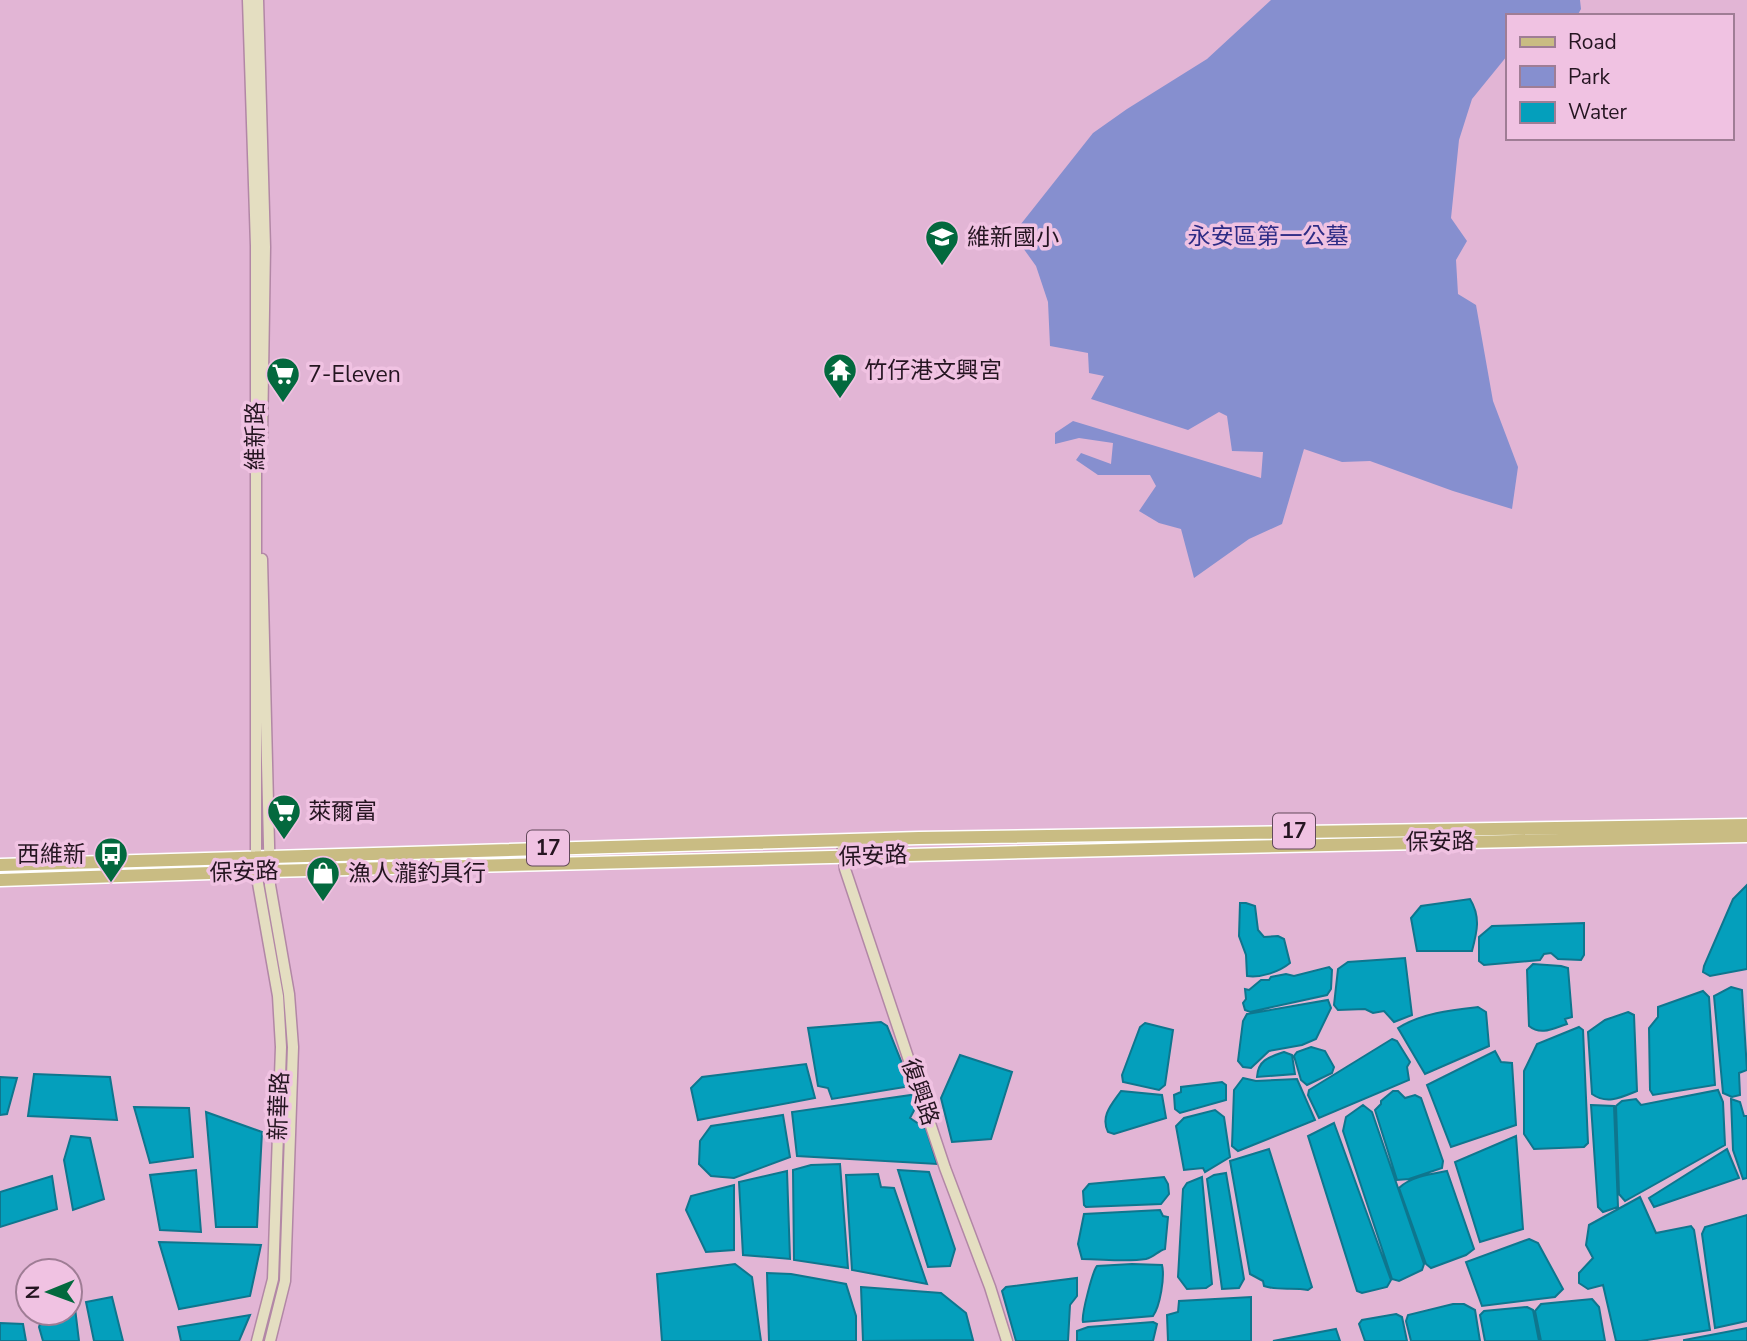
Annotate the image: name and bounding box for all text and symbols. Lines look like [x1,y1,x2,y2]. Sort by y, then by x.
legend [1506,14,1733,140]
text: Road [1568,28,1617,56]
text: Park [1568,63,1610,91]
text: Water [1568,98,1627,126]
school or university icon: 維新國小 [923,218,961,267]
park label: 永安區第一公墓 [1188,221,1349,252]
place label: 維新國小 [967,222,1059,253]
temple icon: 竹仔港文興宮 [821,351,859,400]
supermarket icon: 7-Eleven [264,355,302,404]
place label: 竹仔港文興宮 [864,355,1002,386]
place label: 7-Eleven [308,359,401,390]
street label: 維新路 [240,402,271,471]
supermarket icon: 萊爾富 [265,792,303,841]
place label: 萊爾富 [308,796,377,827]
road number: 17 [1273,814,1315,848]
street label: 保安路 [1405,826,1475,858]
road number: 17 [527,830,569,866]
bus stop icon: 西維新 [92,835,130,884]
place label: 西維新 [17,839,86,870]
street label: 保安路 [838,839,908,873]
shop icon: 漁人瀧釣具行 [304,854,342,903]
street label: 保安路 [209,855,279,889]
place label: 漁人瀧釣具行 [348,858,486,889]
street label: 復興路 [894,1054,946,1130]
street label: 新華路 [262,1071,296,1141]
north arrow [14,1257,84,1327]
text: N [20,1285,46,1300]

